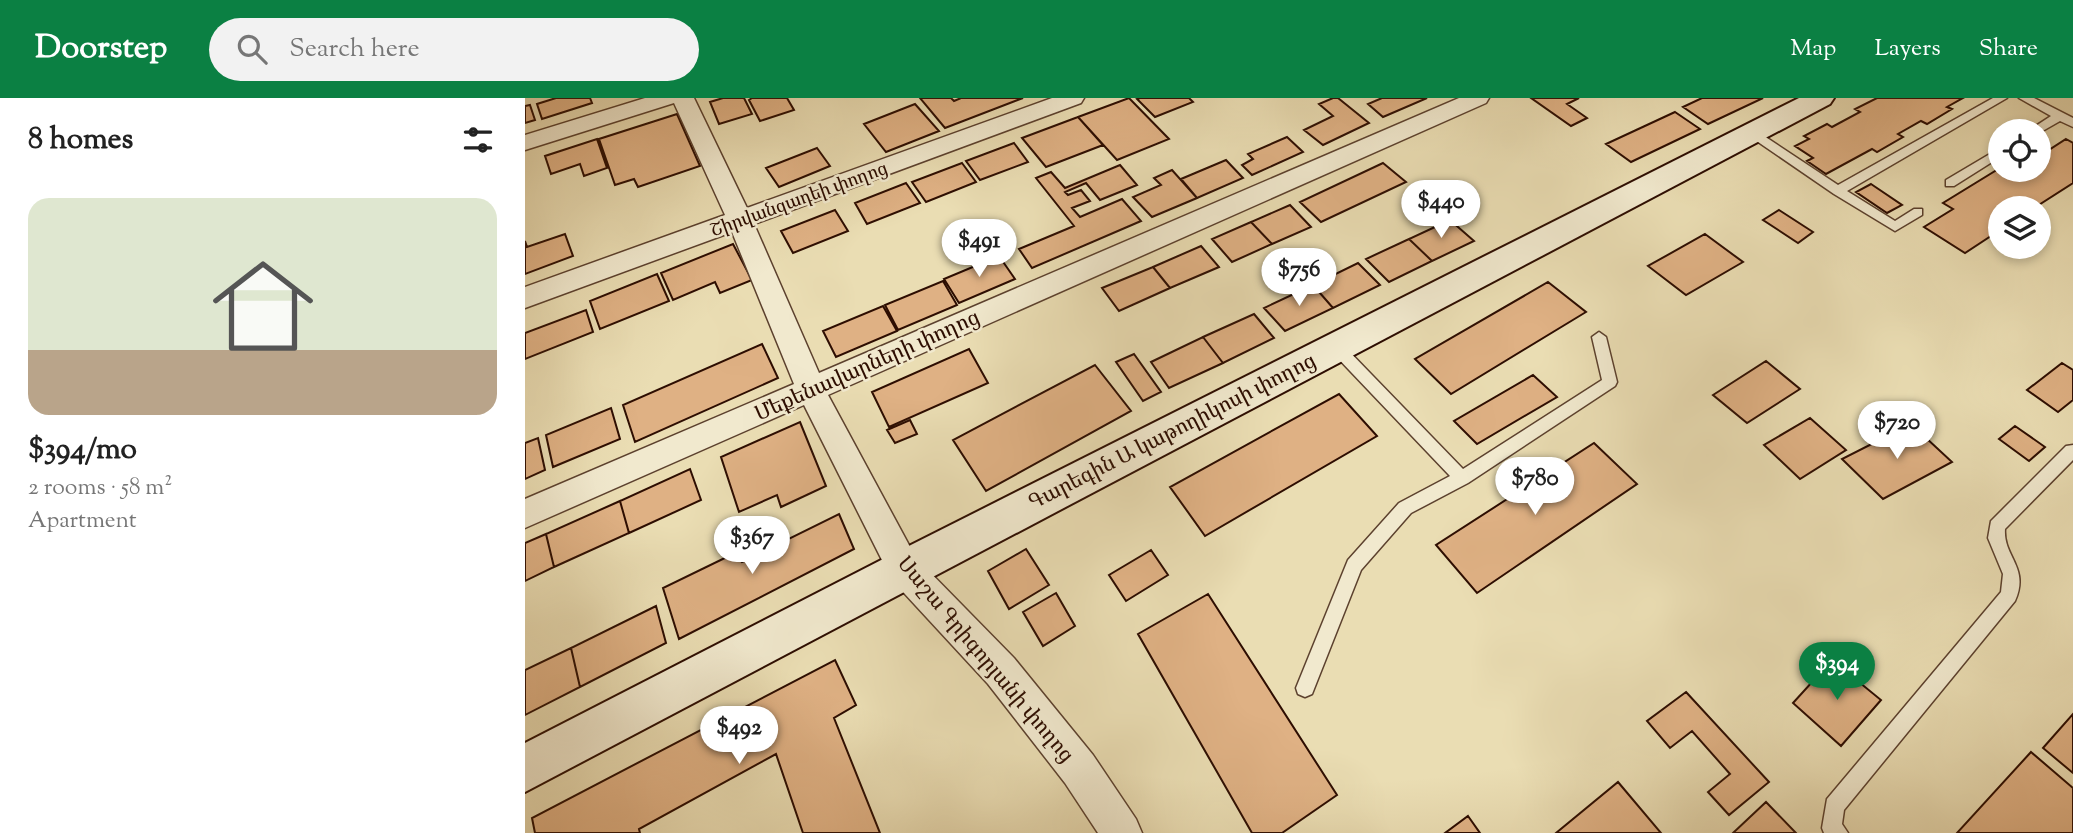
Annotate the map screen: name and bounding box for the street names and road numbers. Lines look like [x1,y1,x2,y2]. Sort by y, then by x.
street label: Շիրվանզադեի փողոց [707,157,892,245]
street label: Մեքենավարների փողոց [751,304,985,430]
street label: Գարեգին Ա կաթողիկոսի փողոց [1024,347,1322,519]
street label: Սաշա Գրիգորյանի փողոց [889,551,1080,770]

